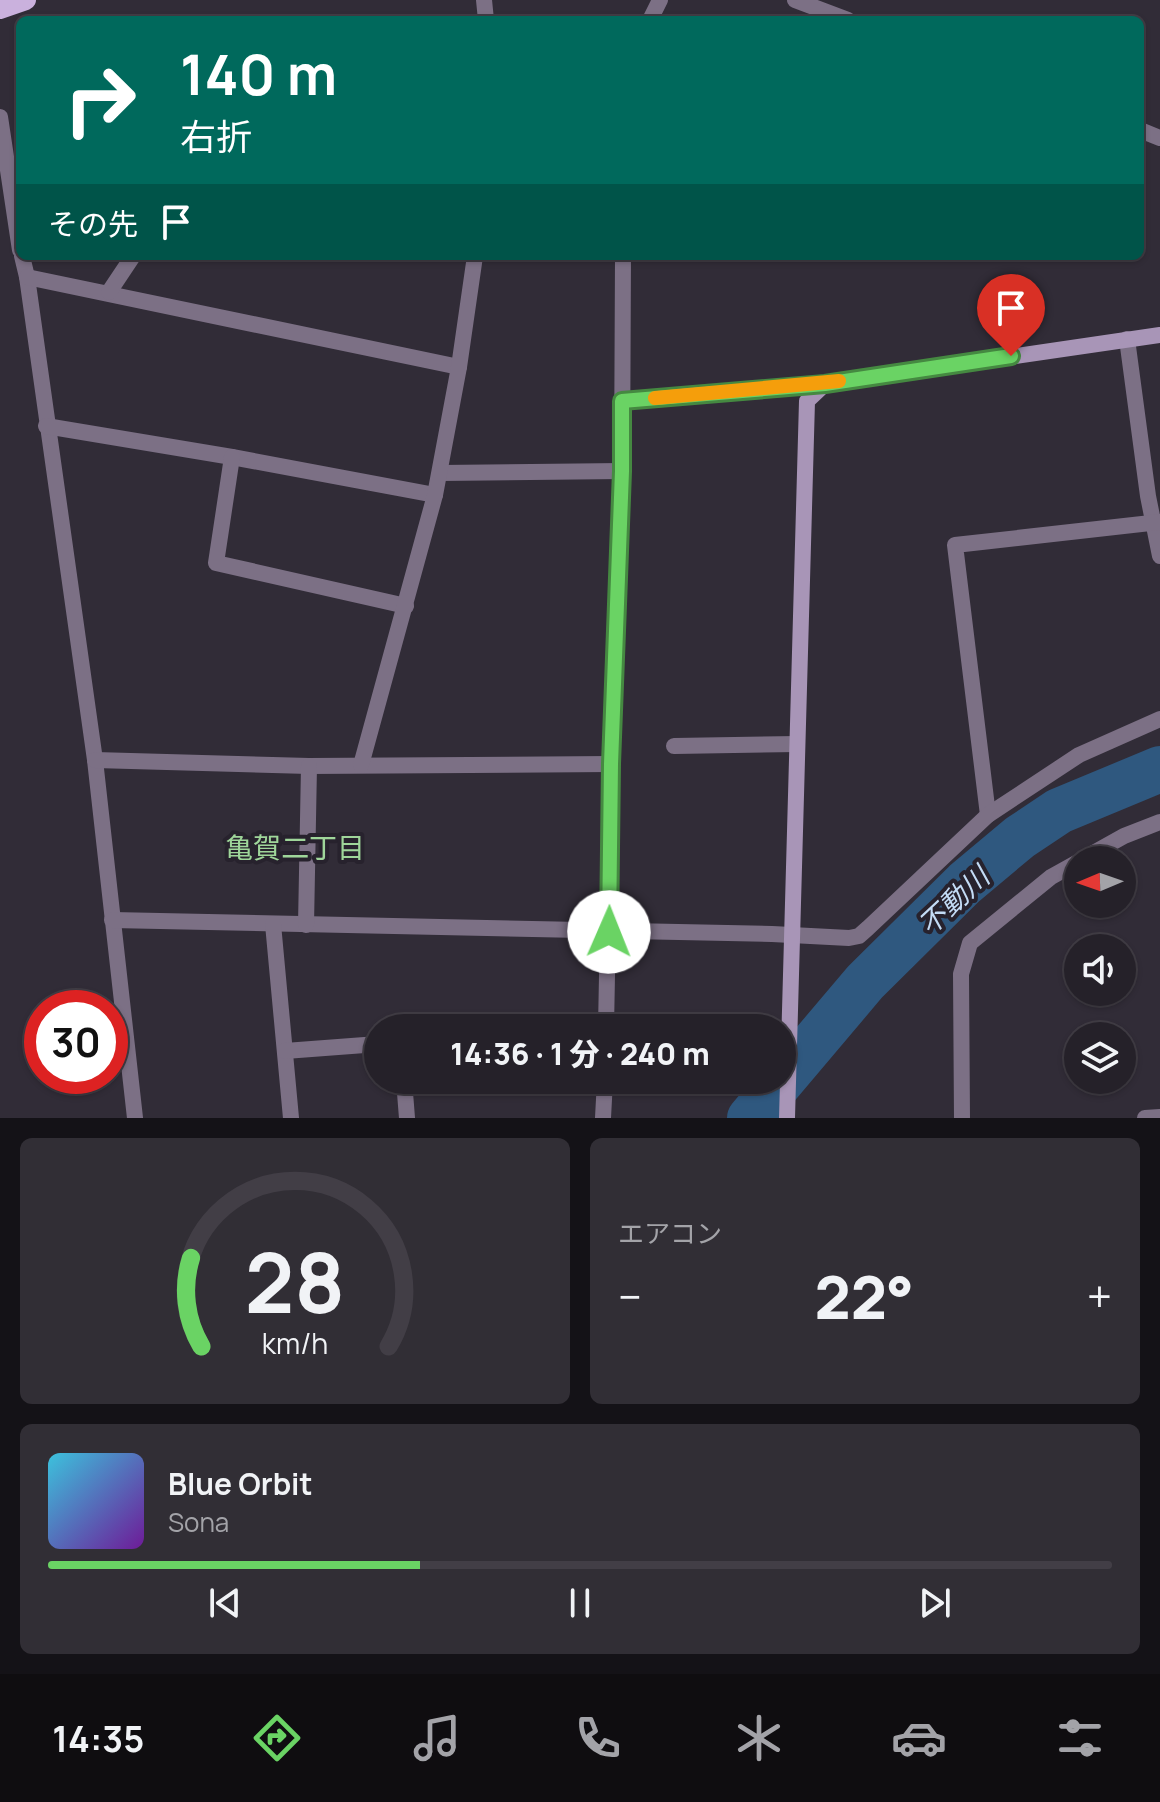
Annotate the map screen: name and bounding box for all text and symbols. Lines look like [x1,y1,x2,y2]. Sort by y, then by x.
text: 140 m [180,35,337,112]
icon: right [48,48,152,152]
text: 右折 [180,112,252,161]
icon: arrive [154,200,198,244]
text: その先 [48,203,138,244]
pin [977,274,1045,356]
icon: arrive [989,286,1033,330]
district label: 亀賀二丁目 [225,828,365,866]
north arrow [1064,846,1136,918]
map controls [1064,846,1136,1094]
water label: 不動川 [909,855,999,943]
position arrow [567,890,651,974]
button: sound [1064,934,1136,1006]
speed limit sign: 30 [24,990,128,1094]
button: layers [1064,1022,1136,1094]
text: 14:36 · 1 分 · 240 m [450,1033,710,1074]
text: エアコン [618,1215,722,1251]
text: 28 [245,1224,345,1338]
text: 22° [814,1255,914,1337]
text: − [618,1266,642,1326]
text: + [1087,1266,1112,1326]
text: km/h [262,1324,328,1363]
text: Blue Orbit [168,1463,313,1504]
text: Sona [168,1504,229,1540]
icon: previous [203,1581,247,1625]
icon: pause [558,1581,602,1625]
icon: next [913,1581,957,1625]
icon: directions [249,1710,305,1766]
icon: music [409,1710,465,1766]
icon: phone [570,1710,626,1766]
icon: climate [731,1710,787,1766]
icon: car [891,1710,947,1766]
icon: filters [1052,1710,1108,1766]
text: 14:35 [52,1714,144,1763]

